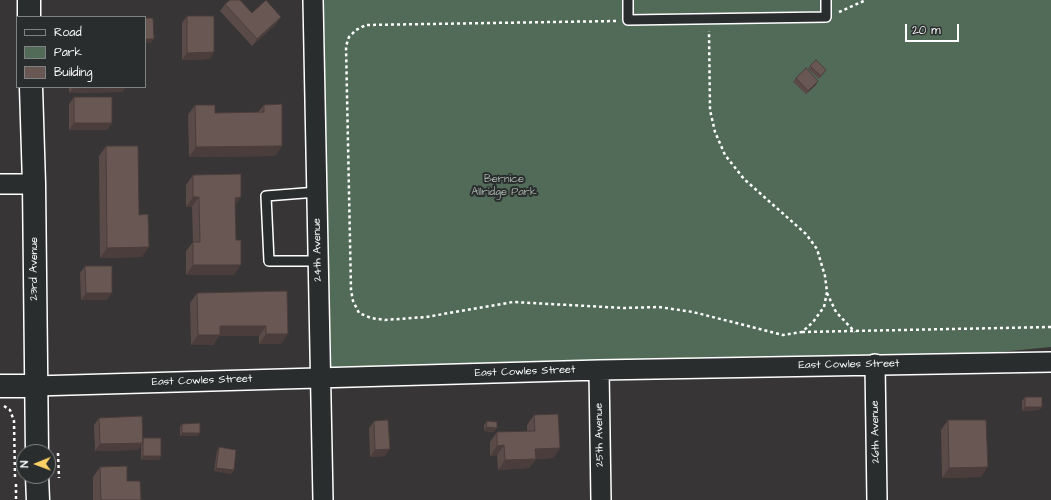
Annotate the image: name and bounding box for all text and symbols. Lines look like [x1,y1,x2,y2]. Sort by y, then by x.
legend [16,16,146,88]
scale bar [907,16,961,42]
text: 20 m [912,22,941,39]
text: Road [54,24,82,41]
text: Park [54,44,82,61]
text: Building [54,64,92,81]
park label: Bernice Allridge Park [471,173,537,199]
street label: 24th Avenue [311,218,325,282]
street label: 23rd Avenue [28,237,42,301]
street label: East Cowles Street [798,358,900,372]
street label: East Cowles Street [474,364,576,380]
street label: East Cowles Street [151,373,253,389]
street label: 26th Avenue [869,400,883,464]
street label: 25th Avenue [593,403,607,467]
north arrow [16,444,56,484]
text: N [17,461,32,468]

